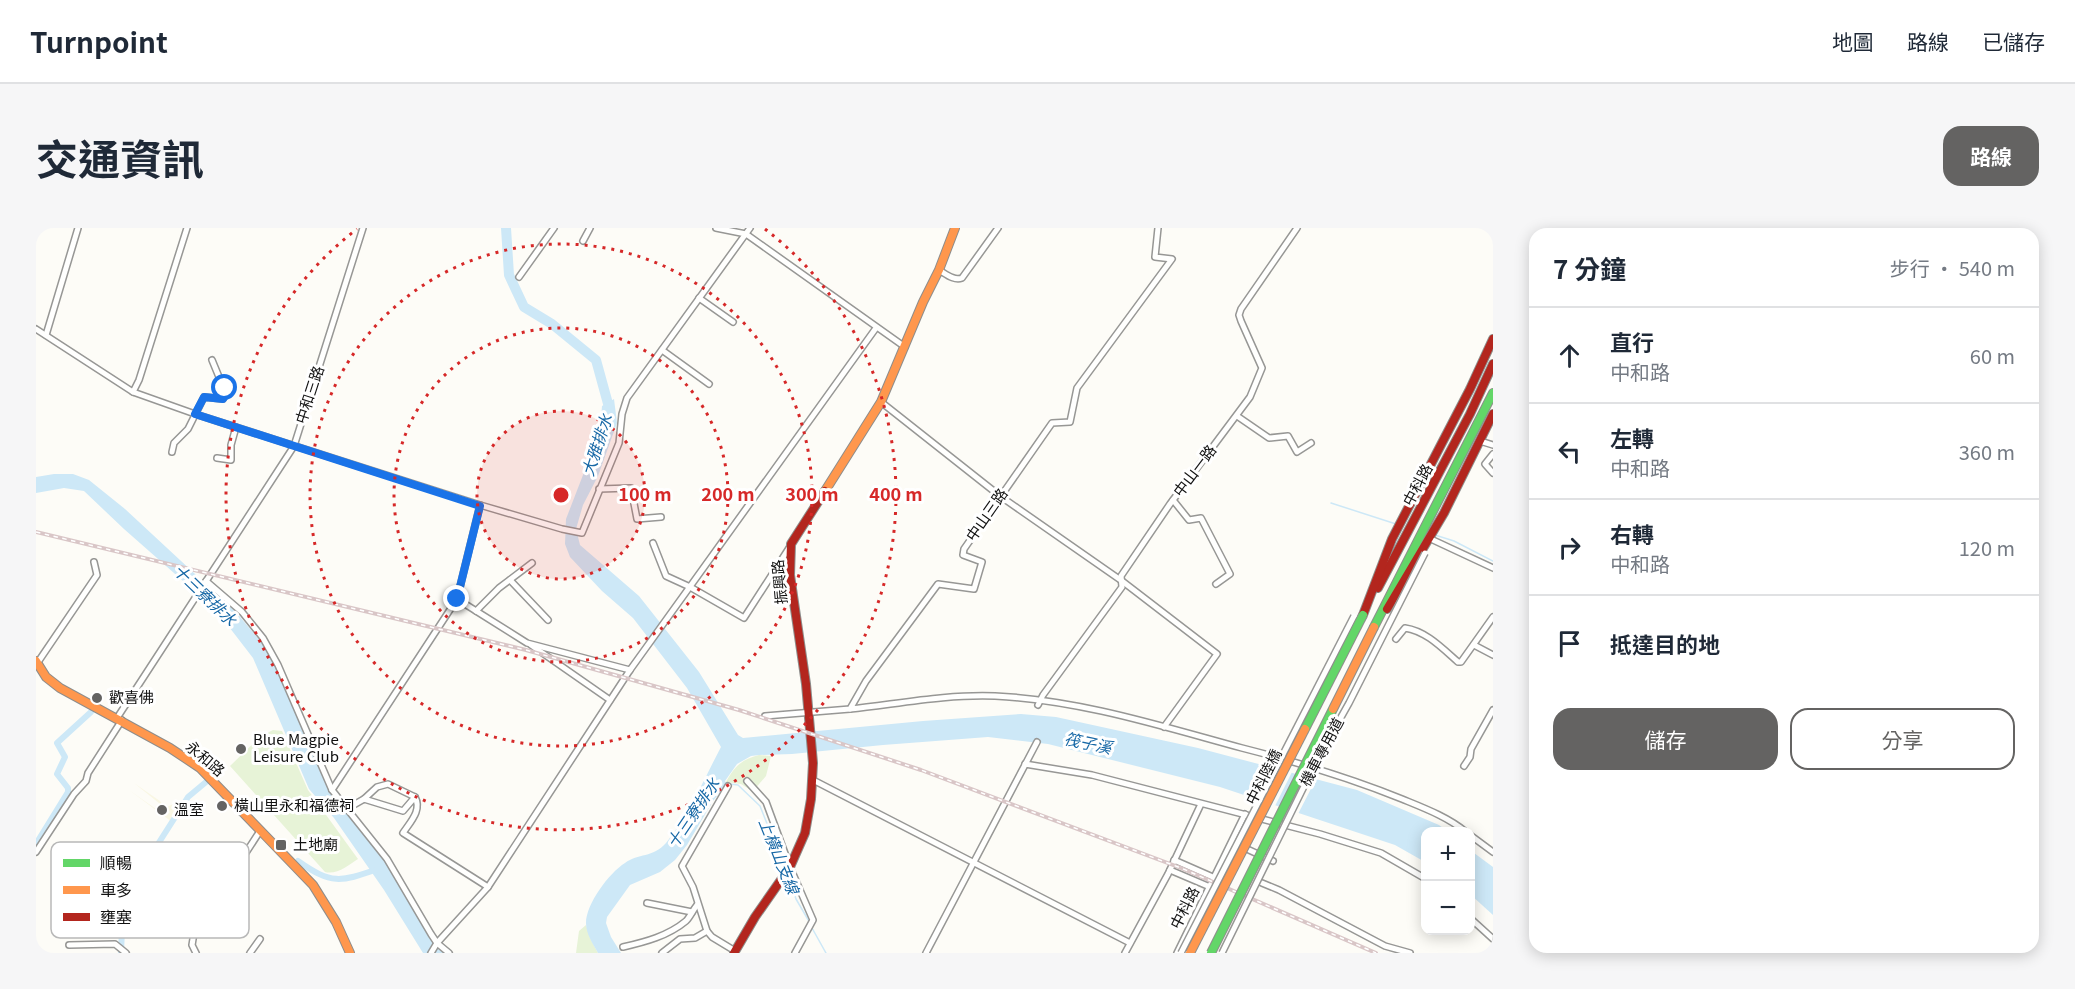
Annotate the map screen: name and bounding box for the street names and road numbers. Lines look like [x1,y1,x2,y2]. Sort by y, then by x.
street label: 中和三路 [289,363,328,426]
street label: 中山一路 [1167,440,1220,500]
street label: 中科路 [1397,459,1437,509]
street label: 中山三路 [960,484,1012,545]
street label: 振興路 [766,559,791,605]
street label: 機車專用道 [1294,713,1348,789]
street label: 永和路 [182,735,230,780]
street label: 中科陸橋 [1240,745,1286,808]
street label: 中科路 [1164,882,1203,932]

